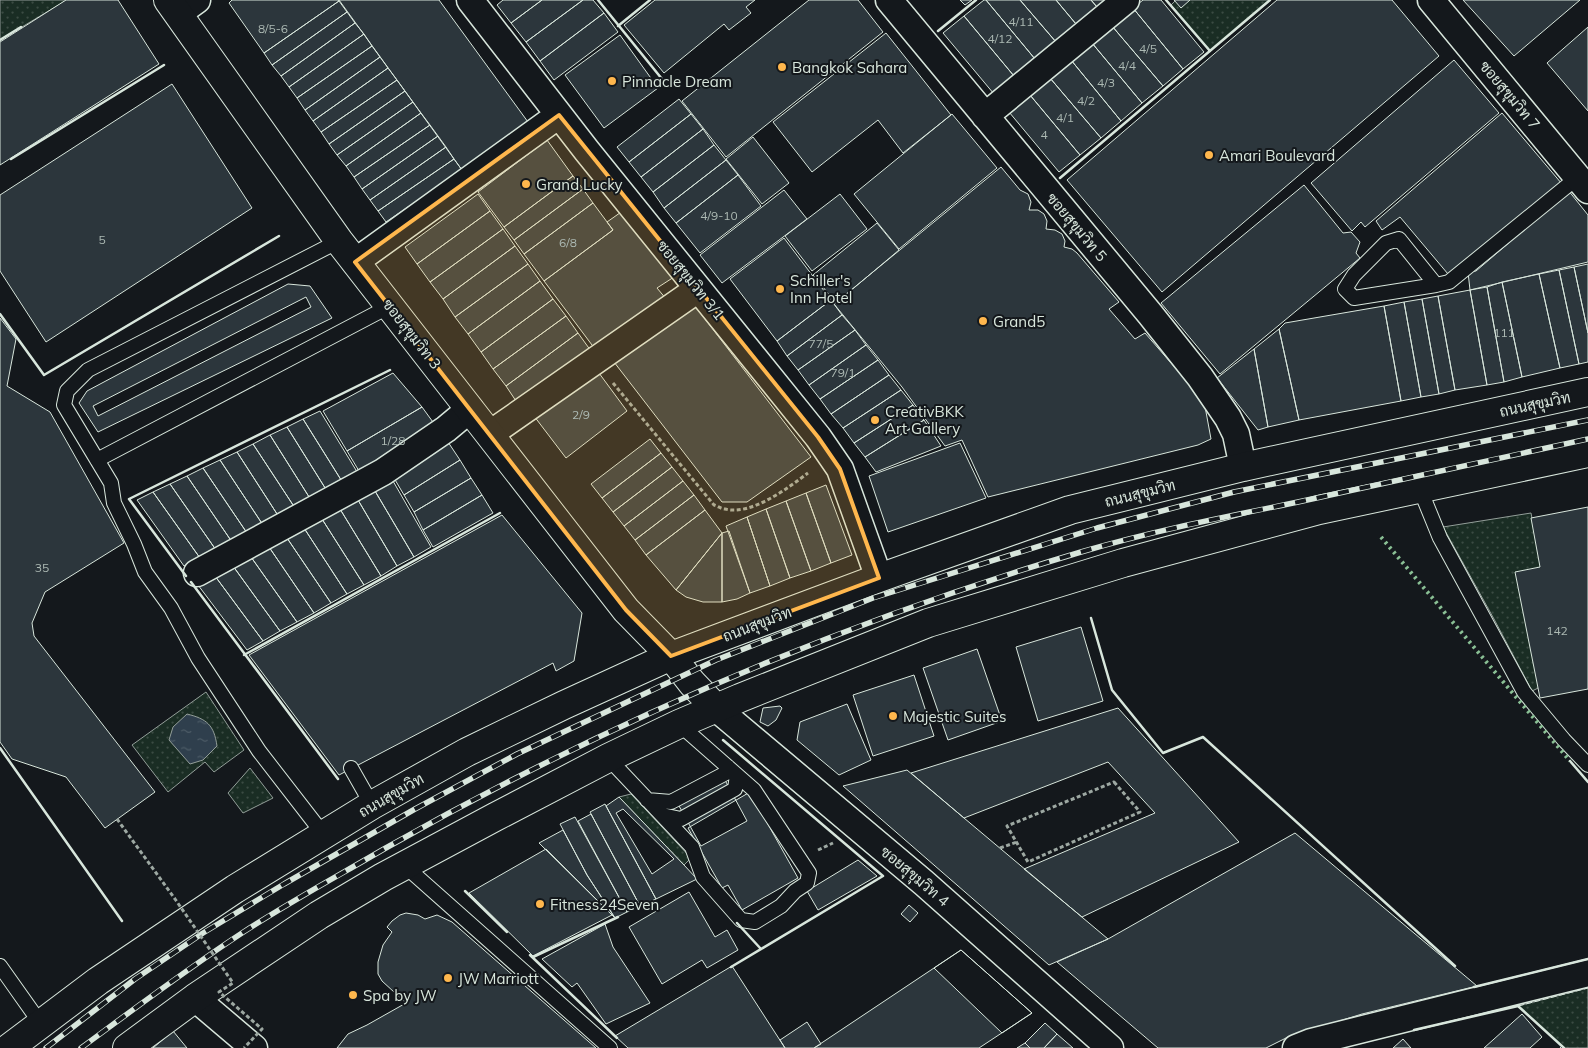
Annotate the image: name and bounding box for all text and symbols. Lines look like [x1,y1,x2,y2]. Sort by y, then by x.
house number: 4/11 [1008,14,1034,29]
house number: 8/5-6 [258,21,288,36]
house number: 4/12 [987,31,1013,46]
house number: 4/5 [1139,41,1157,56]
street label: ซอยสุขุมวิท 7 [1474,57,1544,135]
place label: Bangkok Sahara [792,58,907,77]
house number: 4/4 [1118,58,1136,73]
marker: Bangkok Sahara [776,61,788,73]
place label: Pinnacle Dream [622,72,732,91]
marker: Pinnacle Dream [606,75,618,87]
house number: 4/3 [1097,75,1115,90]
house number: 4/2 [1077,93,1095,108]
house number: 4/1 [1056,110,1074,125]
house number: 4 [1040,127,1048,142]
place label: Amari Boulevard [1219,146,1335,165]
marker: Amari Boulevard [1203,149,1215,161]
place label: Grand Lucky [536,175,623,194]
marker: Grand Lucky [520,178,532,190]
street label: ซอยสุขุมวิท 5 [1041,189,1111,267]
house number: 4/9-10 [700,208,738,223]
house number: 5 [98,232,106,247]
house number: 6/8 [559,235,577,250]
street label: ซอยสุขุมวิท 3/1 [651,236,729,325]
place label: Schiller's Inn Hotel [790,271,852,307]
marker: Schiller's Inn Hotel [774,283,786,295]
street label: ซอยสุขุมวิท 3 [377,295,445,374]
place label: Grand5 [993,312,1045,331]
marker: Grand5 [977,315,989,327]
house number: 111 [1493,325,1515,340]
house number: 77/5 [808,336,834,351]
house number: 79/1 [830,365,856,380]
street label: ถนนสุขุมวิท [1498,387,1573,423]
place label: CreativBKK Art Gallery [885,402,964,438]
house number: 2/9 [572,407,590,422]
marker: CreativBKK Art Gallery [869,414,881,426]
house number: 1/28 [380,433,406,448]
street label: ถนนสุขุมวิท [1103,475,1178,513]
house number: 35 [35,560,49,575]
street label: ถนนสุขุมวิท [720,602,795,648]
house number: 142 [1546,623,1568,638]
place label: Majestic Suites [903,707,1006,726]
marker: Majestic Suites [887,710,899,722]
street label: ถนนสุขุมวิท [355,769,428,823]
street label: ซอยสุขุมวิท 4 [875,842,953,912]
place label: Fitness24Seven [550,895,659,914]
marker: Fitness24Seven [534,898,546,910]
place label: JW Marriott [458,969,539,988]
marker: JW Marriott [442,972,454,984]
place label: Spa by JW [363,986,437,1005]
marker: Spa by JW [347,989,359,1001]

